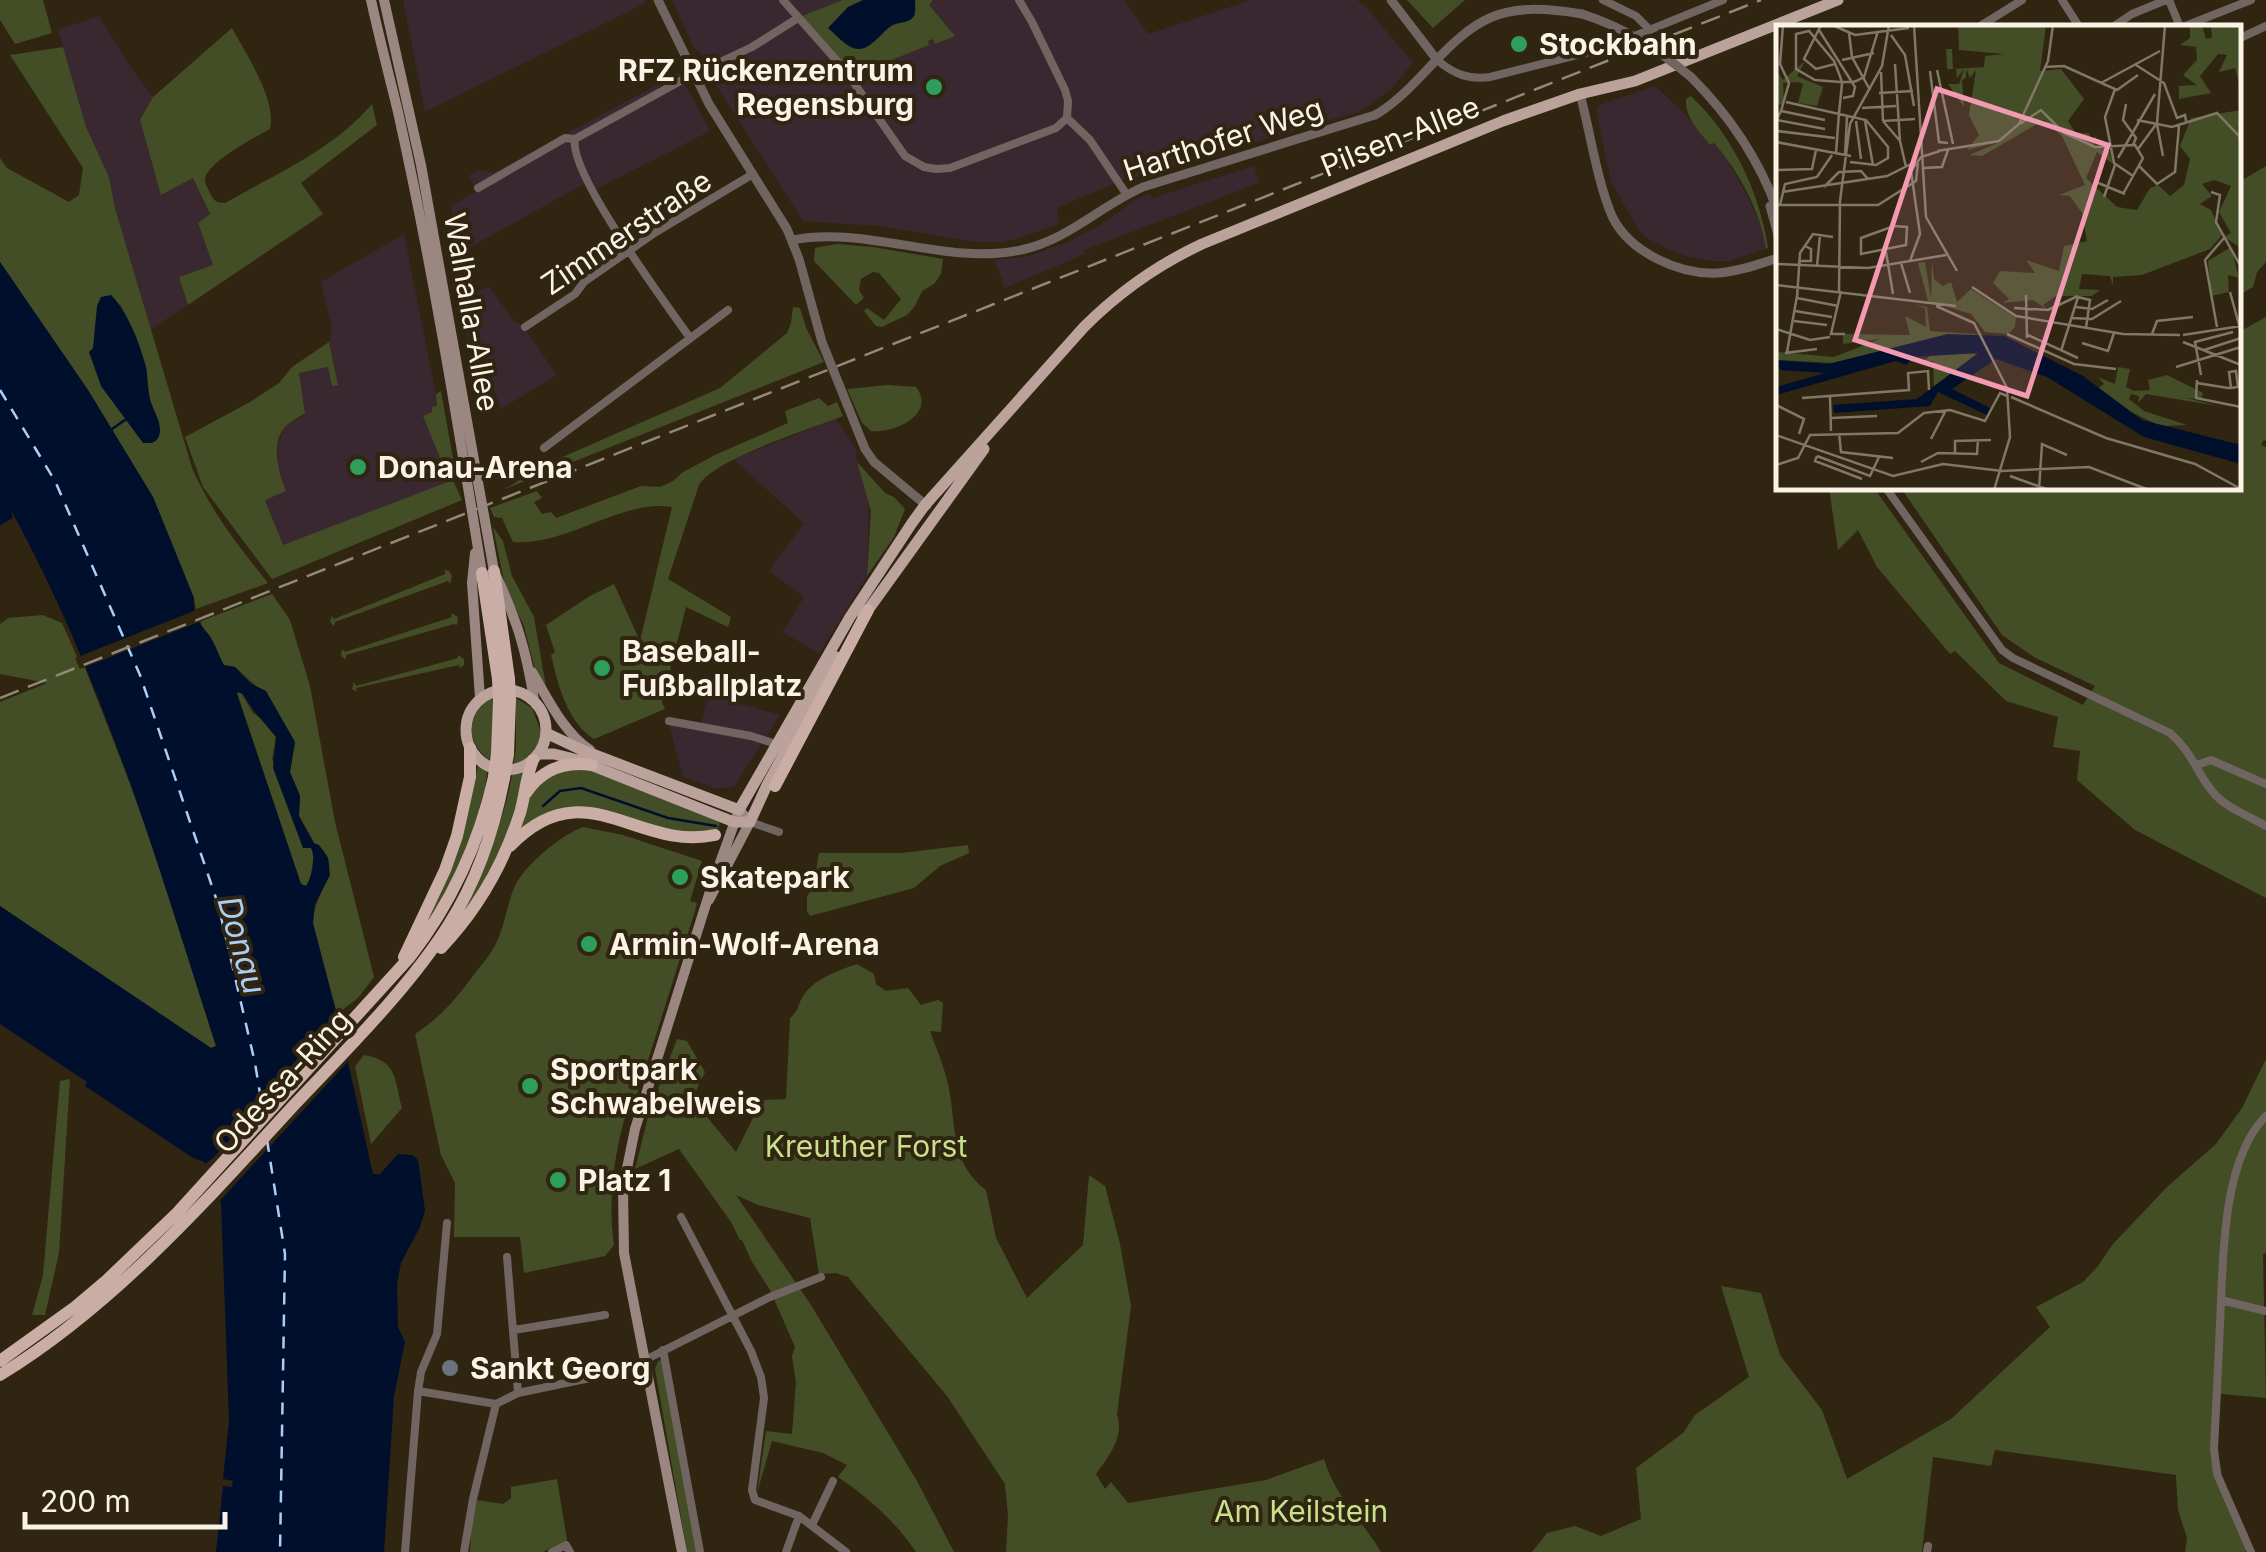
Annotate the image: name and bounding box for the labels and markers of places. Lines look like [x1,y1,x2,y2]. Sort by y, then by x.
place label: Stockbahn [1539,26,1697,62]
marker: Stockbahn [1508,33,1530,55]
place label: RFZ Rückenzentrum Regensburg [618,52,914,122]
marker: RFZ Rückenzentrum Regensburg [923,76,945,98]
place label: Donau-Arena [378,449,573,485]
marker: Donau-Arena [347,456,369,478]
place label: Baseball- Fußballplatz [622,633,803,703]
marker: Baseball- Fußballplatz [591,657,613,679]
place label: Skatepark [700,859,850,895]
marker: Skatepark [669,866,691,888]
place label: Armin-Wolf-Arena [609,926,880,962]
marker: Armin-Wolf-Arena [578,933,600,955]
place label: Sportpark Schwabelweis [550,1051,762,1121]
marker: Sportpark Schwabelweis [519,1075,541,1097]
place label: Platz 1 [578,1162,671,1198]
marker: Platz 1 [547,1169,569,1191]
place label: Sankt Georg [470,1350,650,1386]
marker: Sankt Georg [439,1357,461,1379]

